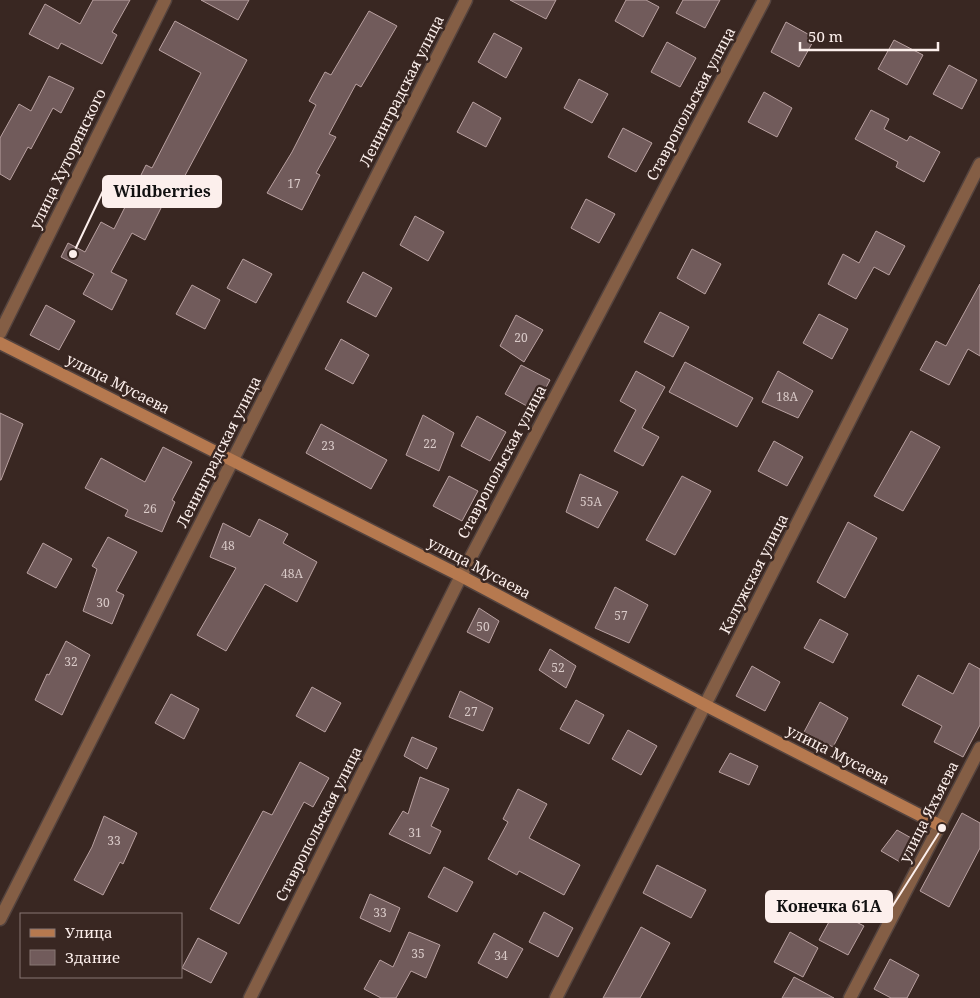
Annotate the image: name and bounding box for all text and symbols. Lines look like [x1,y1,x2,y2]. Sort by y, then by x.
street label: Ленинградская улица [354,11,448,170]
scale bar [800,20,938,52]
street label: Ставропольская улица [641,23,739,184]
text: 50 m [808,26,843,46]
street label: улица Хуторянского [24,85,110,232]
house number: 17 [287,175,301,192]
callout: Wildberries [103,176,221,207]
text: Wildberries [113,180,211,202]
house number: 20 [514,329,528,346]
street label: улица Мусаева [63,348,174,418]
street label: Ленинградская улица [171,372,265,531]
street label: Ставропольская улица [452,381,550,542]
house number: 18А [776,388,798,405]
house number: 22 [423,435,437,452]
house number: 23 [321,437,335,454]
house number: 55А [580,493,602,510]
house number: 26 [143,500,157,517]
street label: Калужская улица [714,510,792,637]
street label: улица Мусаева [424,532,534,603]
house number: 48 [221,537,235,554]
house number: 48А [281,565,303,582]
house number: 30 [96,594,110,611]
house number: 57 [614,607,628,624]
house number: 50 [476,618,490,635]
house number: 32 [64,653,78,670]
house number: 52 [551,659,565,676]
house number: 27 [464,703,478,720]
street label: улица Мусаева [783,719,894,789]
street label: Ставропольская улица [270,743,366,905]
street label: улица Яхъяева [894,757,962,866]
house number: 31 [408,824,422,841]
house number: 33 [107,832,121,849]
callout: Конечка 61А [766,891,892,922]
text: Конечка 61А [776,895,882,917]
house number: 33 [373,904,387,921]
legend [20,913,182,978]
text: Улица [65,922,113,942]
house number: 35 [411,945,425,962]
text: Здание [65,947,120,967]
house number: 34 [494,947,508,964]

